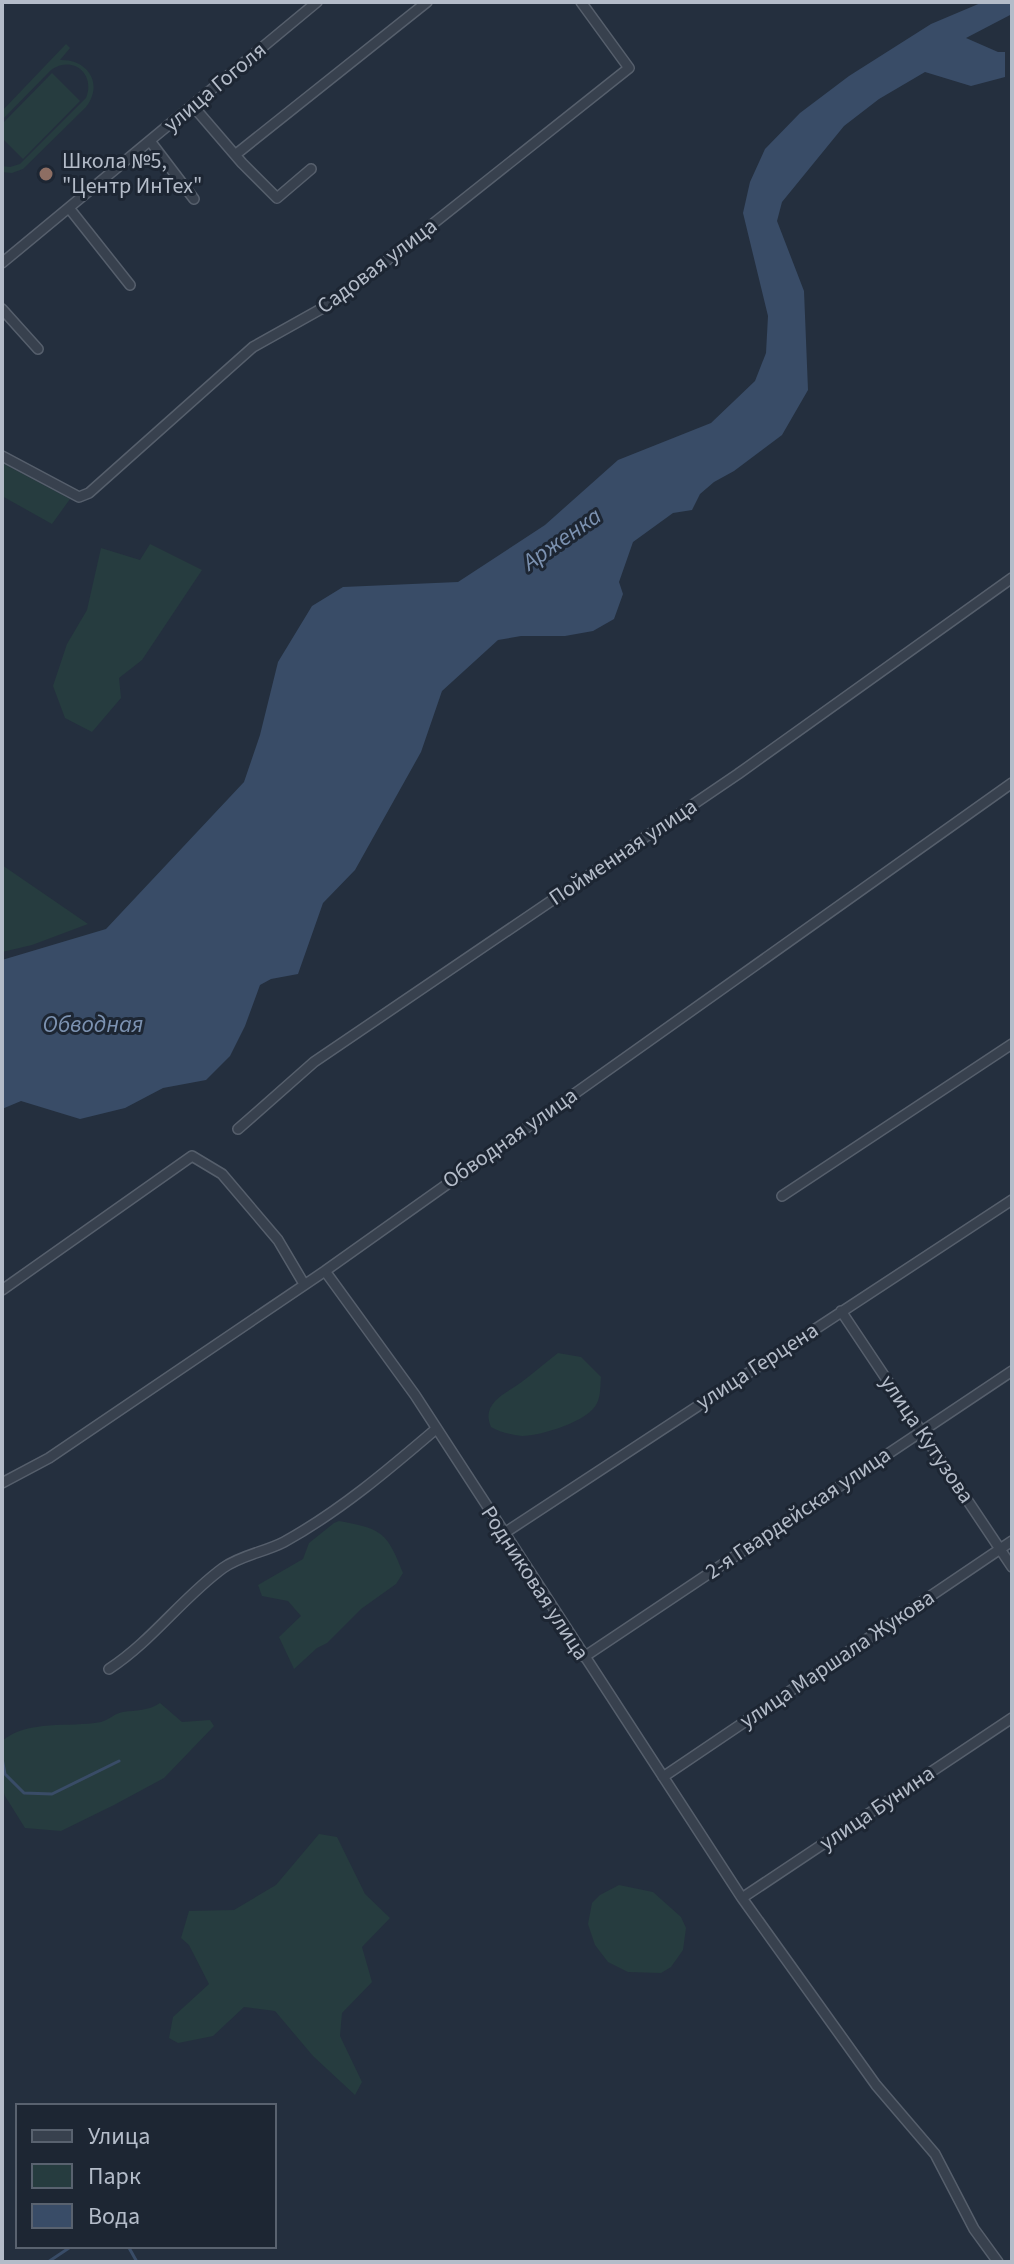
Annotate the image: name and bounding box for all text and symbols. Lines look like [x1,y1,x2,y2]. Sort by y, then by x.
street label: улица Гоголя [157,34,273,140]
place label: Школа №5, "Центр ИнТех" [62,145,202,202]
marker: Школа №5, "Центр ИнТех" [37,165,55,183]
street label: Садовая улица [310,210,444,322]
water label: Арженка [513,499,609,580]
street label: Пойменная улица [543,790,703,914]
water label: Обводная [43,1007,143,1042]
street label: Обводная улица [436,1080,584,1196]
street label: улица Герцена [689,1314,825,1418]
street label: улица Кутузова [872,1368,982,1510]
street label: 2-я Гвардейская улица [699,1439,897,1587]
street label: Родниковая улица [473,1499,597,1667]
street label: улица Маршала Жукова [733,1582,941,1736]
street label: улица Бунина [813,1758,941,1858]
legend [16,2104,276,2248]
text: Улица [88,2119,150,2154]
text: Парк [88,2159,141,2194]
text: Вода [88,2199,140,2234]

